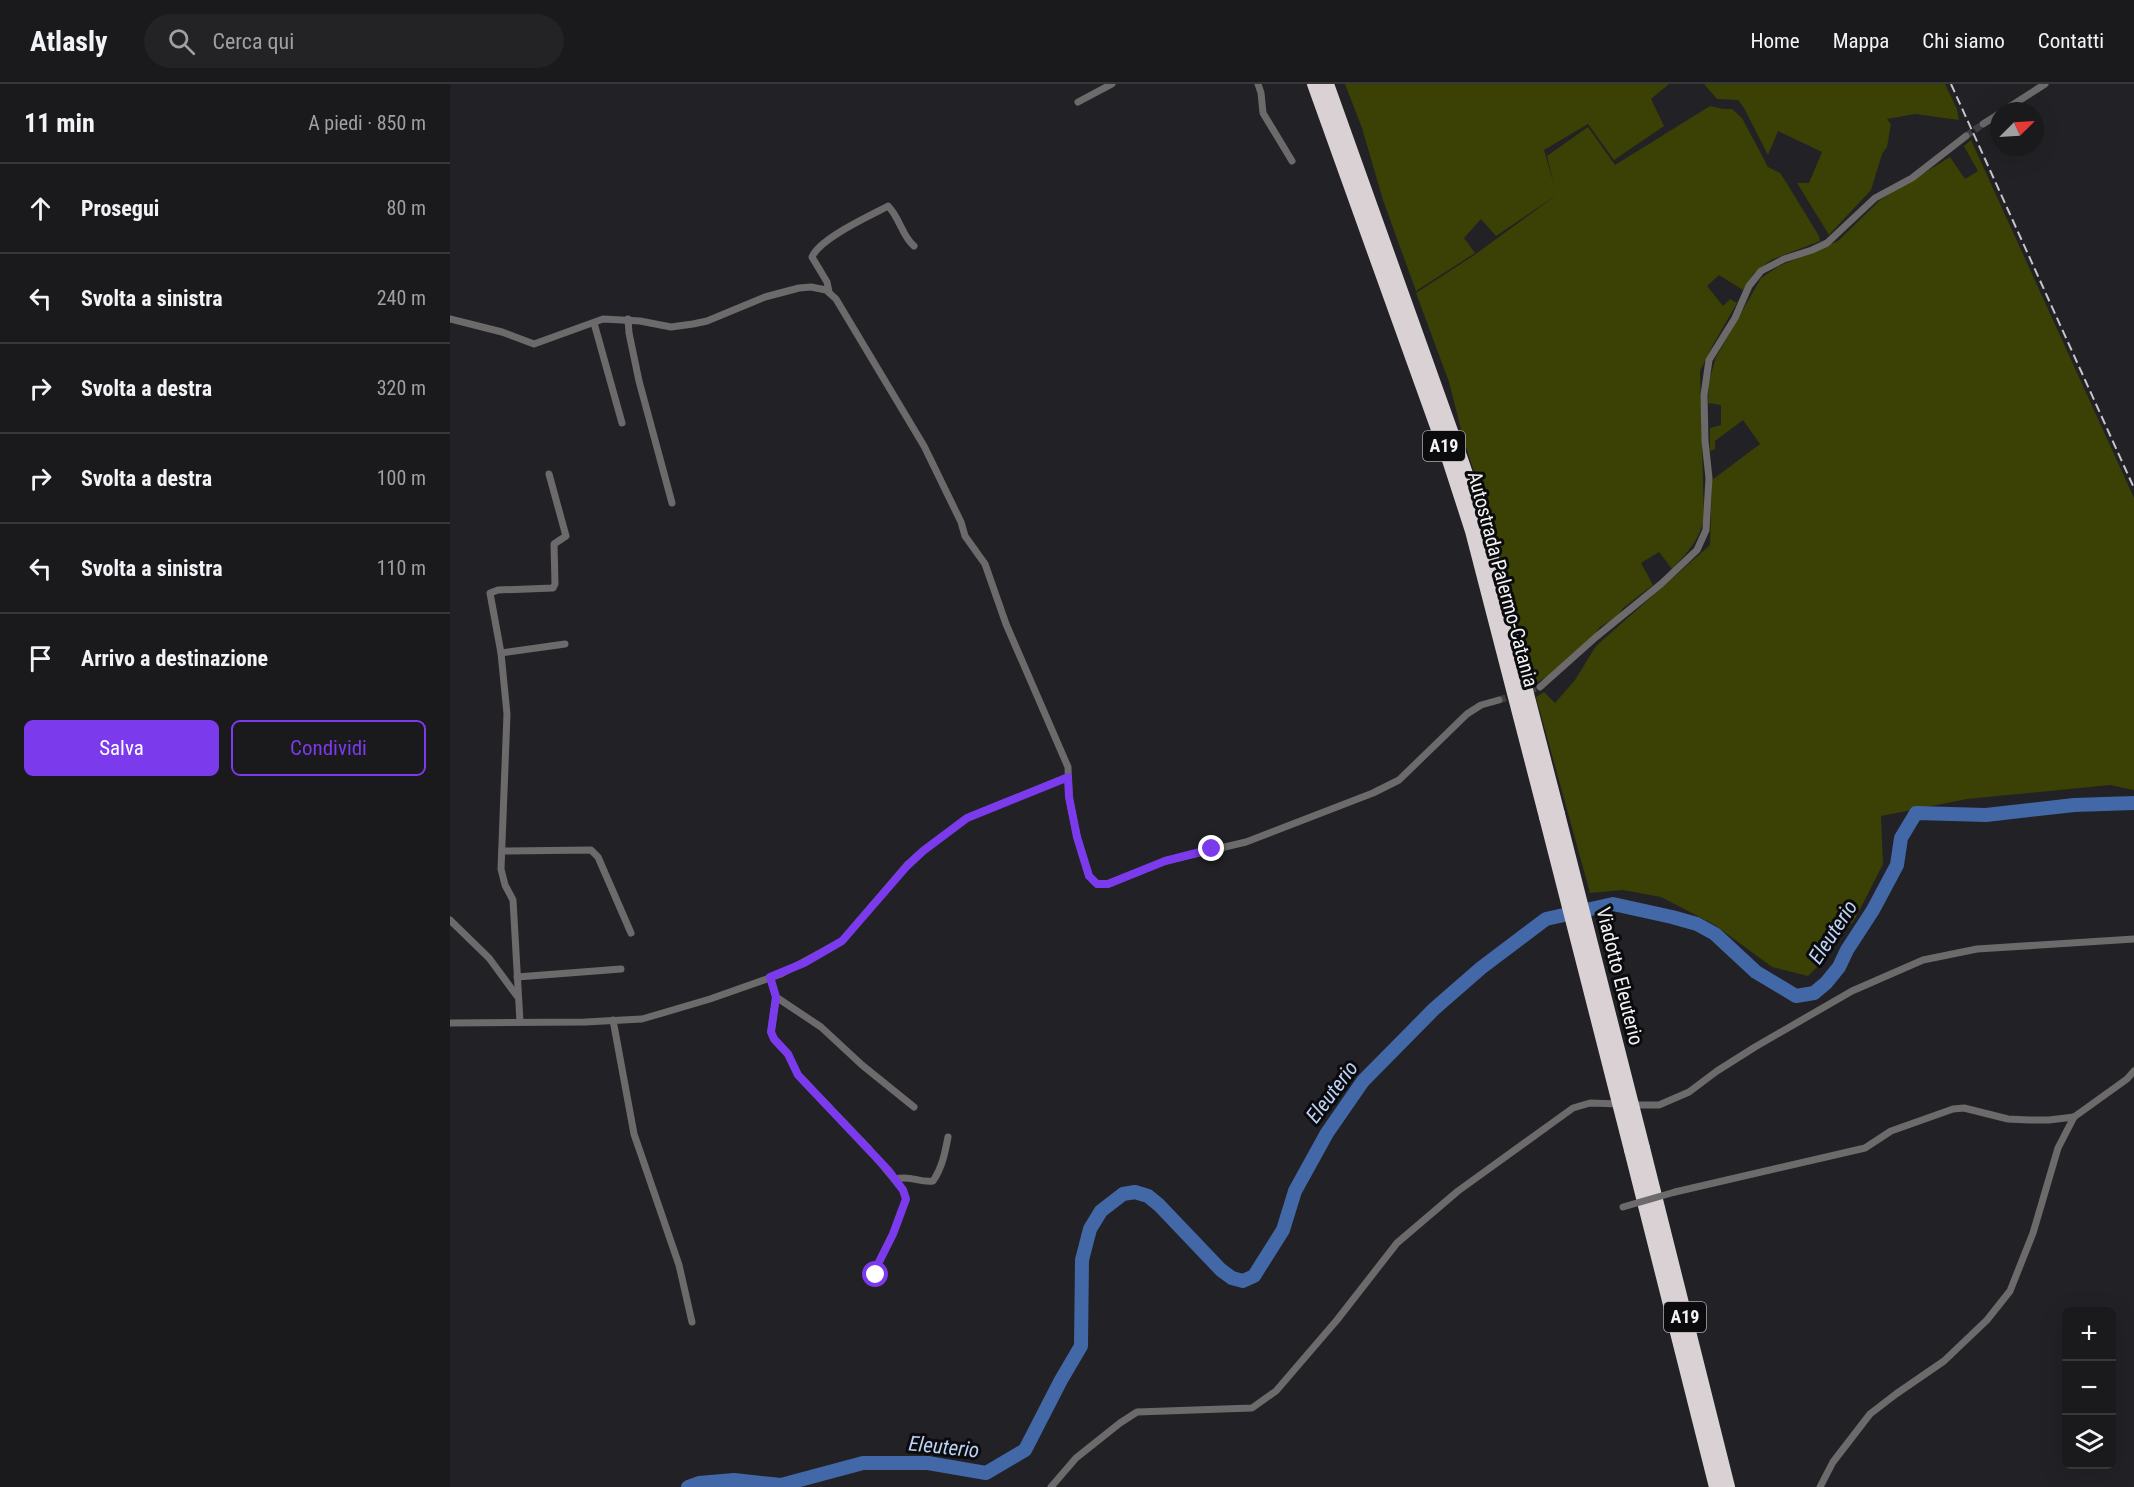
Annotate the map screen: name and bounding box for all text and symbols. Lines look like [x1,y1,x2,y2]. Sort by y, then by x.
search box [144,14,564,68]
text: Atlasly [30,25,108,58]
icon: search [165,25,198,58]
text: Cerca qui [213,29,294,54]
text: Home [1750,29,1800,53]
text: Mappa [1833,29,1889,53]
text: Chi siamo [1922,29,2005,53]
text: Contatti [2038,29,2104,53]
north arrow [1990,102,2044,156]
text: 11 min [24,108,95,138]
text: A piedi · 850 m [308,111,426,135]
icon: ahead [24,192,57,225]
text: Prosegui [81,196,159,221]
text: 80 m [387,196,426,220]
icon: left [24,282,57,315]
text: Svolta a sinistra [81,286,223,311]
text: 240 m [377,286,426,310]
icon: right [24,372,57,405]
text: Svolta a destra [81,376,212,401]
text: 320 m [377,376,426,400]
road number: A19 [1423,431,1465,461]
icon: right [24,462,57,495]
text: Svolta a destra [81,466,212,491]
text: 100 m [377,466,426,490]
street label: Autostrada Palermo-Catania [1463,469,1543,689]
icon: left [24,552,57,585]
text: Svolta a sinistra [81,556,223,581]
text: 110 m [377,556,426,580]
icon: arrive [24,642,57,675]
text: Arrivo a destinazione [81,646,268,671]
button: Salva [24,720,219,776]
button: Condividi [231,720,426,776]
route end [1198,835,1224,861]
water label: Eleuterio [1804,896,1862,968]
street label: Viadotto Eleuterio [1591,905,1649,1047]
water label: Eleuterio [1301,1056,1363,1128]
route start [862,1261,888,1287]
road number: A19 [1664,1302,1706,1332]
map controls [2062,1307,2116,1469]
button: + [2062,1307,2116,1361]
button: − [2062,1361,2116,1415]
button: layers [2062,1415,2116,1469]
water label: Eleuterio [908,1431,980,1463]

